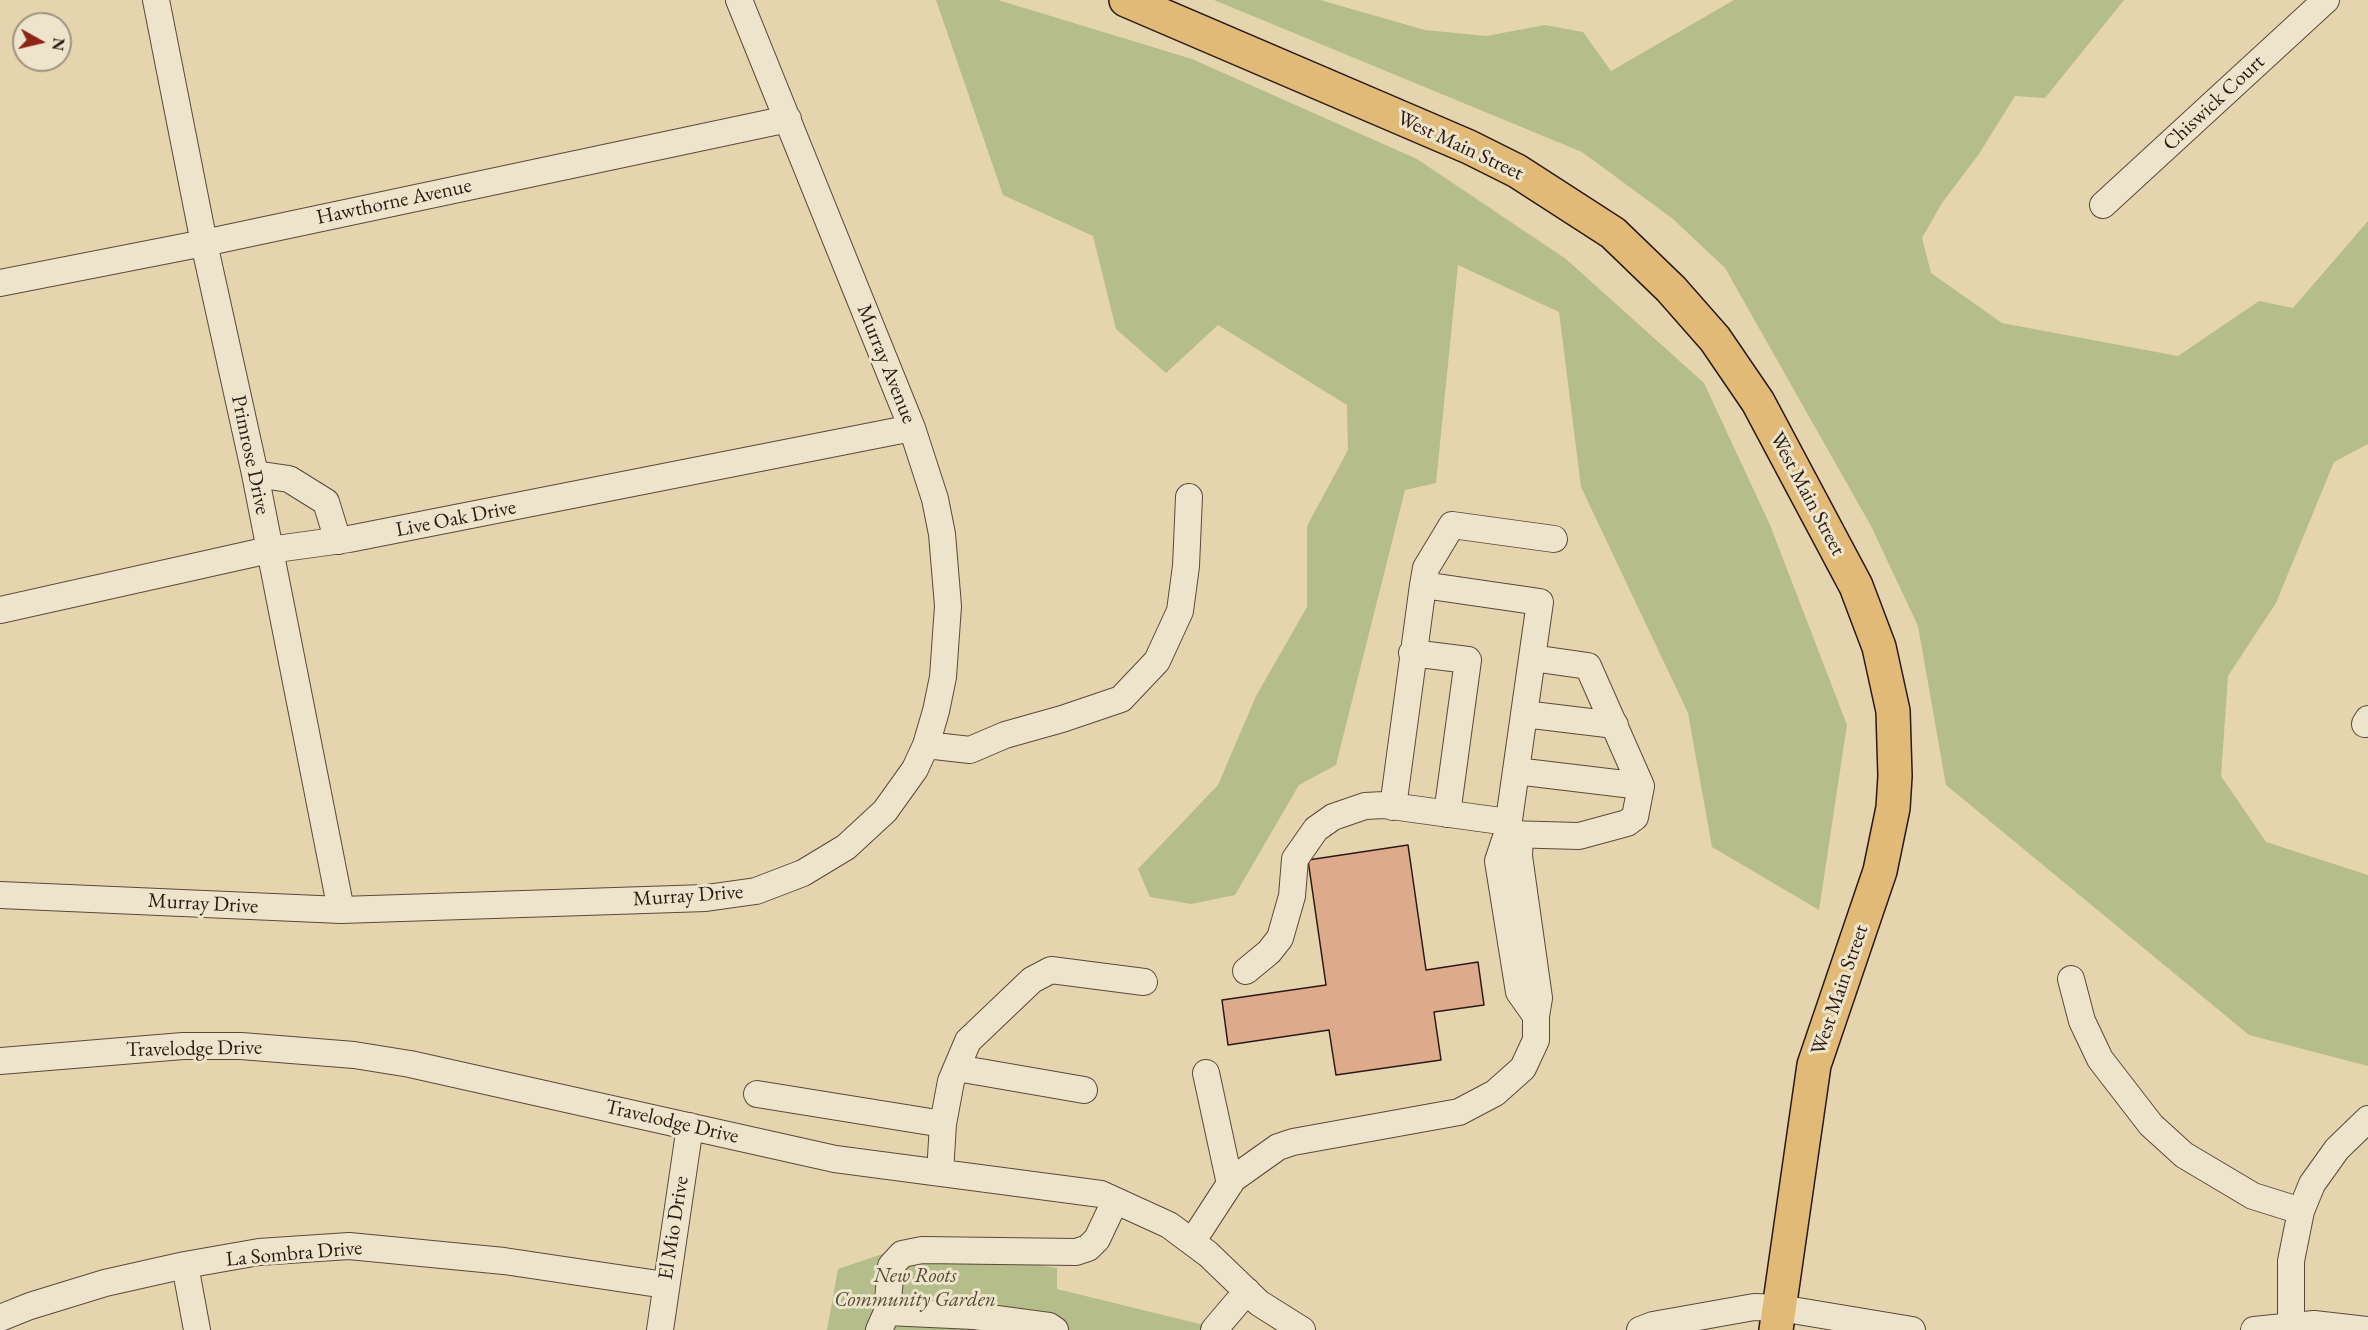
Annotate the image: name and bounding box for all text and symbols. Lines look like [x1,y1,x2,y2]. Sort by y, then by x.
north arrow [12,12,72,72]
text: N [47,36,70,52]
street label: Chiswick Court [2158,50,2270,156]
street label: West Main Street [1393,106,1527,186]
street label: Hawthorne Avenue [314,173,474,231]
street label: Murray Avenue [851,301,921,427]
street label: Primrose Drive [225,393,275,517]
street label: West Main Street [1764,428,1850,560]
street label: Live Oak Drive [394,495,518,543]
street label: Murray Drive [632,880,744,912]
street label: Murray Drive [147,889,259,919]
street label: West Main Street [1806,921,1874,1059]
street label: Travelodge Drive [126,1035,262,1063]
street label: Travelodge Drive [603,1094,741,1150]
street label: El Mio Drive [653,1174,695,1282]
street label: La Sombra Drive [225,1235,363,1273]
park label: New Roots Community Garden [834,1263,996,1313]

